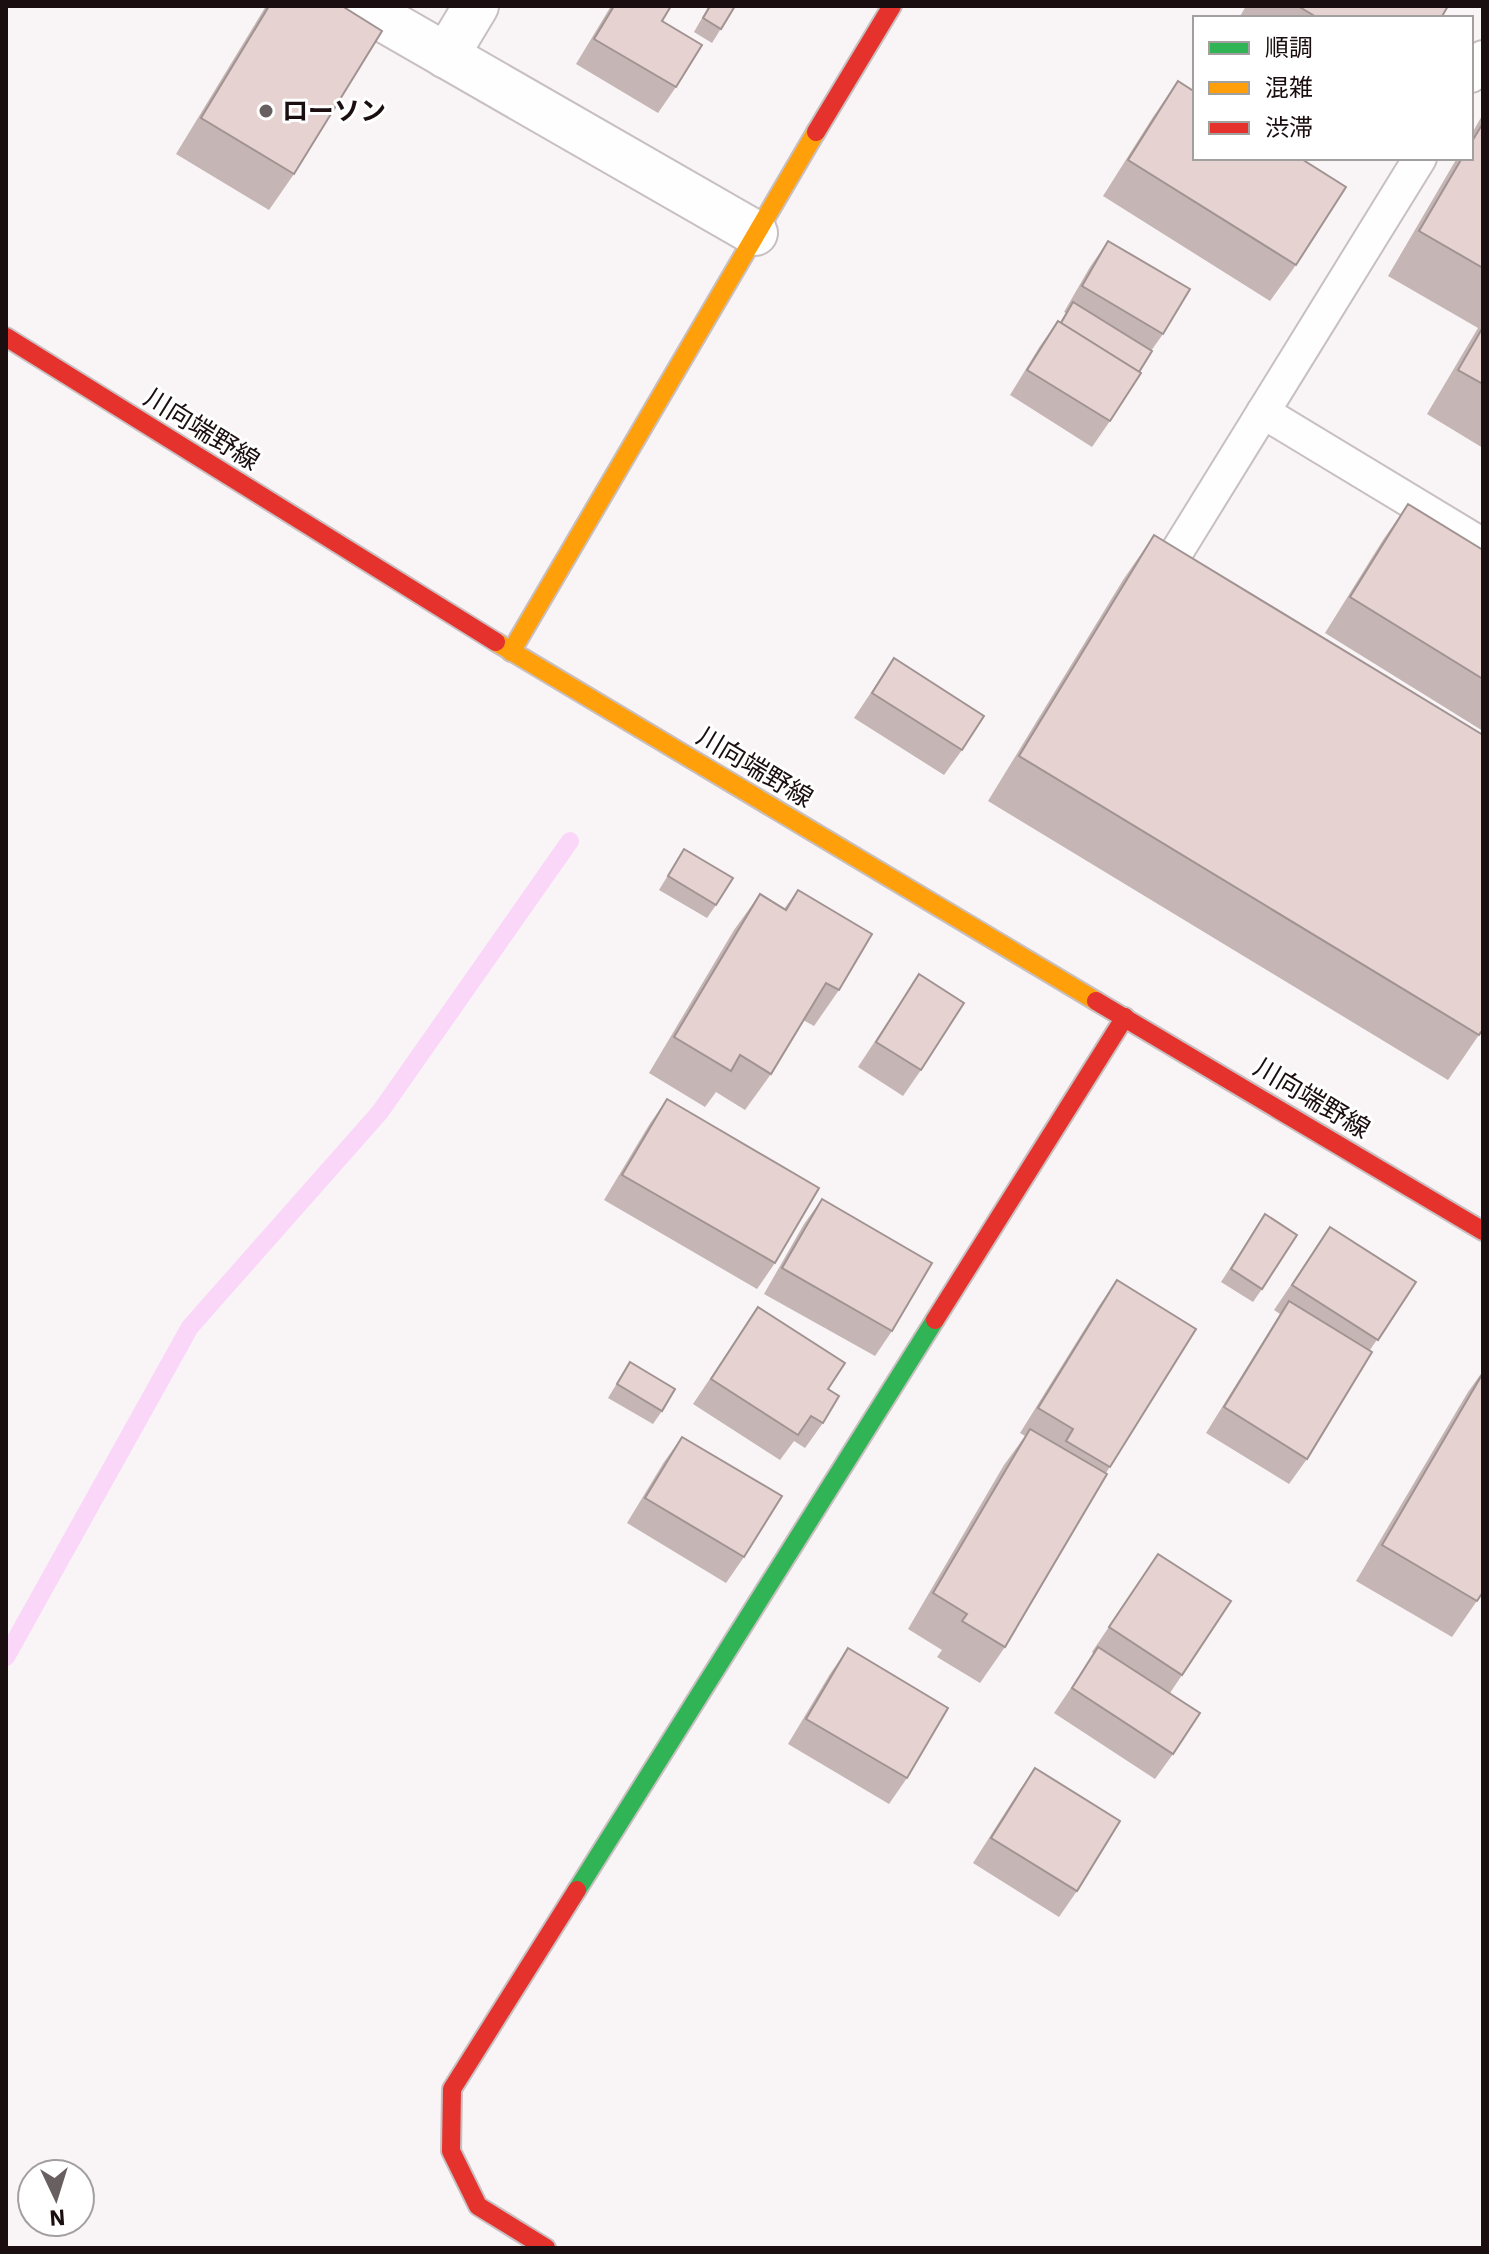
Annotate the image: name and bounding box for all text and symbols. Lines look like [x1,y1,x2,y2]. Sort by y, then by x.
legend [1193,16,1473,160]
text: 順調 [1265,31,1313,63]
text: 混雑 [1265,71,1313,103]
place label: ローソン [282,93,386,127]
marker: ローソン [257,102,275,120]
text: 渋滞 [1265,111,1313,143]
street label: 川向端野線 [138,379,267,477]
street label: 川向端野線 [691,718,820,814]
street label: 川向端野線 [1248,1049,1377,1145]
north arrow [16,2158,96,2238]
text: N [48,2203,66,2233]

